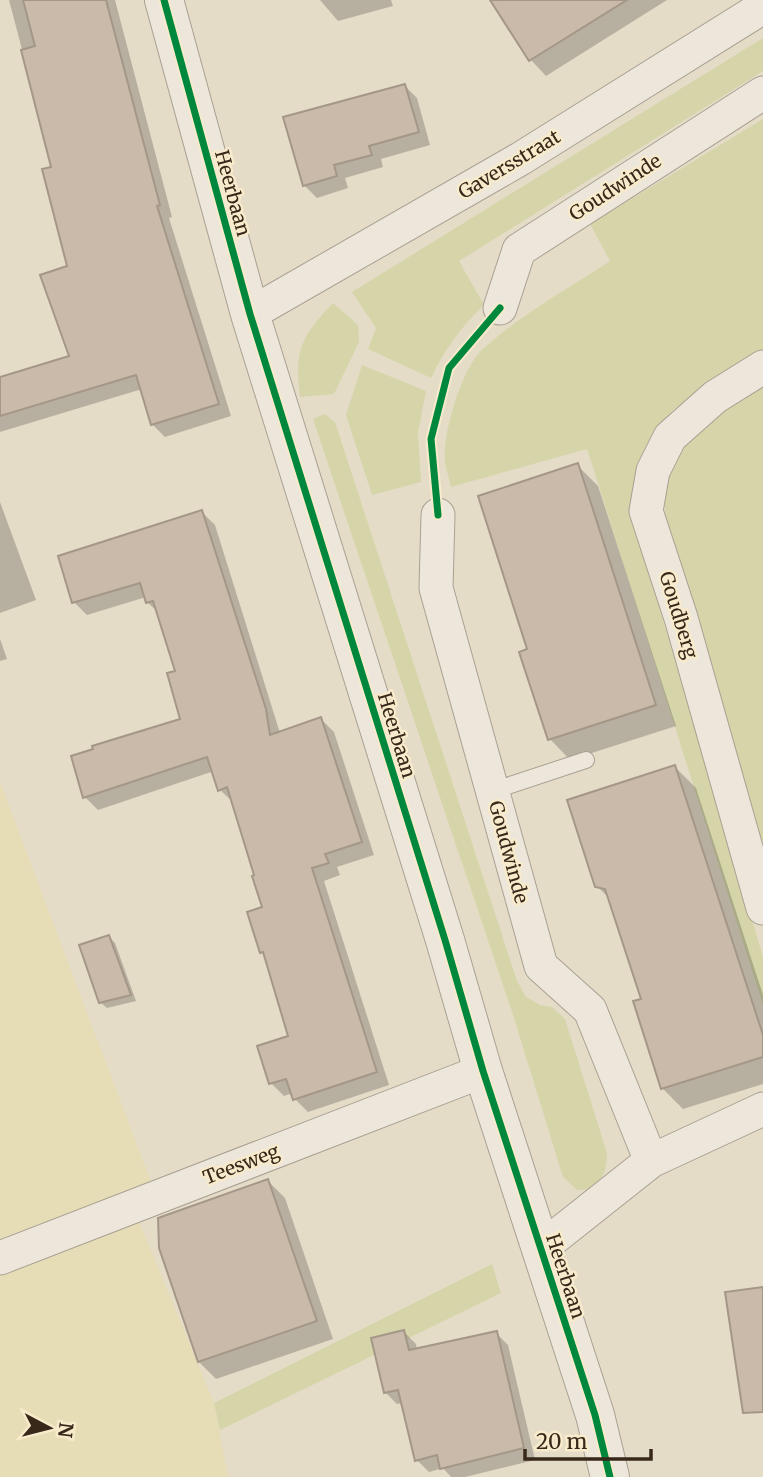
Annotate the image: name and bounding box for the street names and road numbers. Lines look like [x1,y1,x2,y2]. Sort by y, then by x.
street label: Gaversstraat [454,124,565,204]
street label: Heerbaan [210,147,256,239]
street label: Goudwinde [564,148,666,226]
street label: Goudberg [654,569,704,662]
street label: Heerbaan [373,689,421,781]
street label: Goudwinde [484,798,534,906]
street label: Teesweg [200,1138,283,1189]
street label: Heerbaan [541,1230,591,1322]

